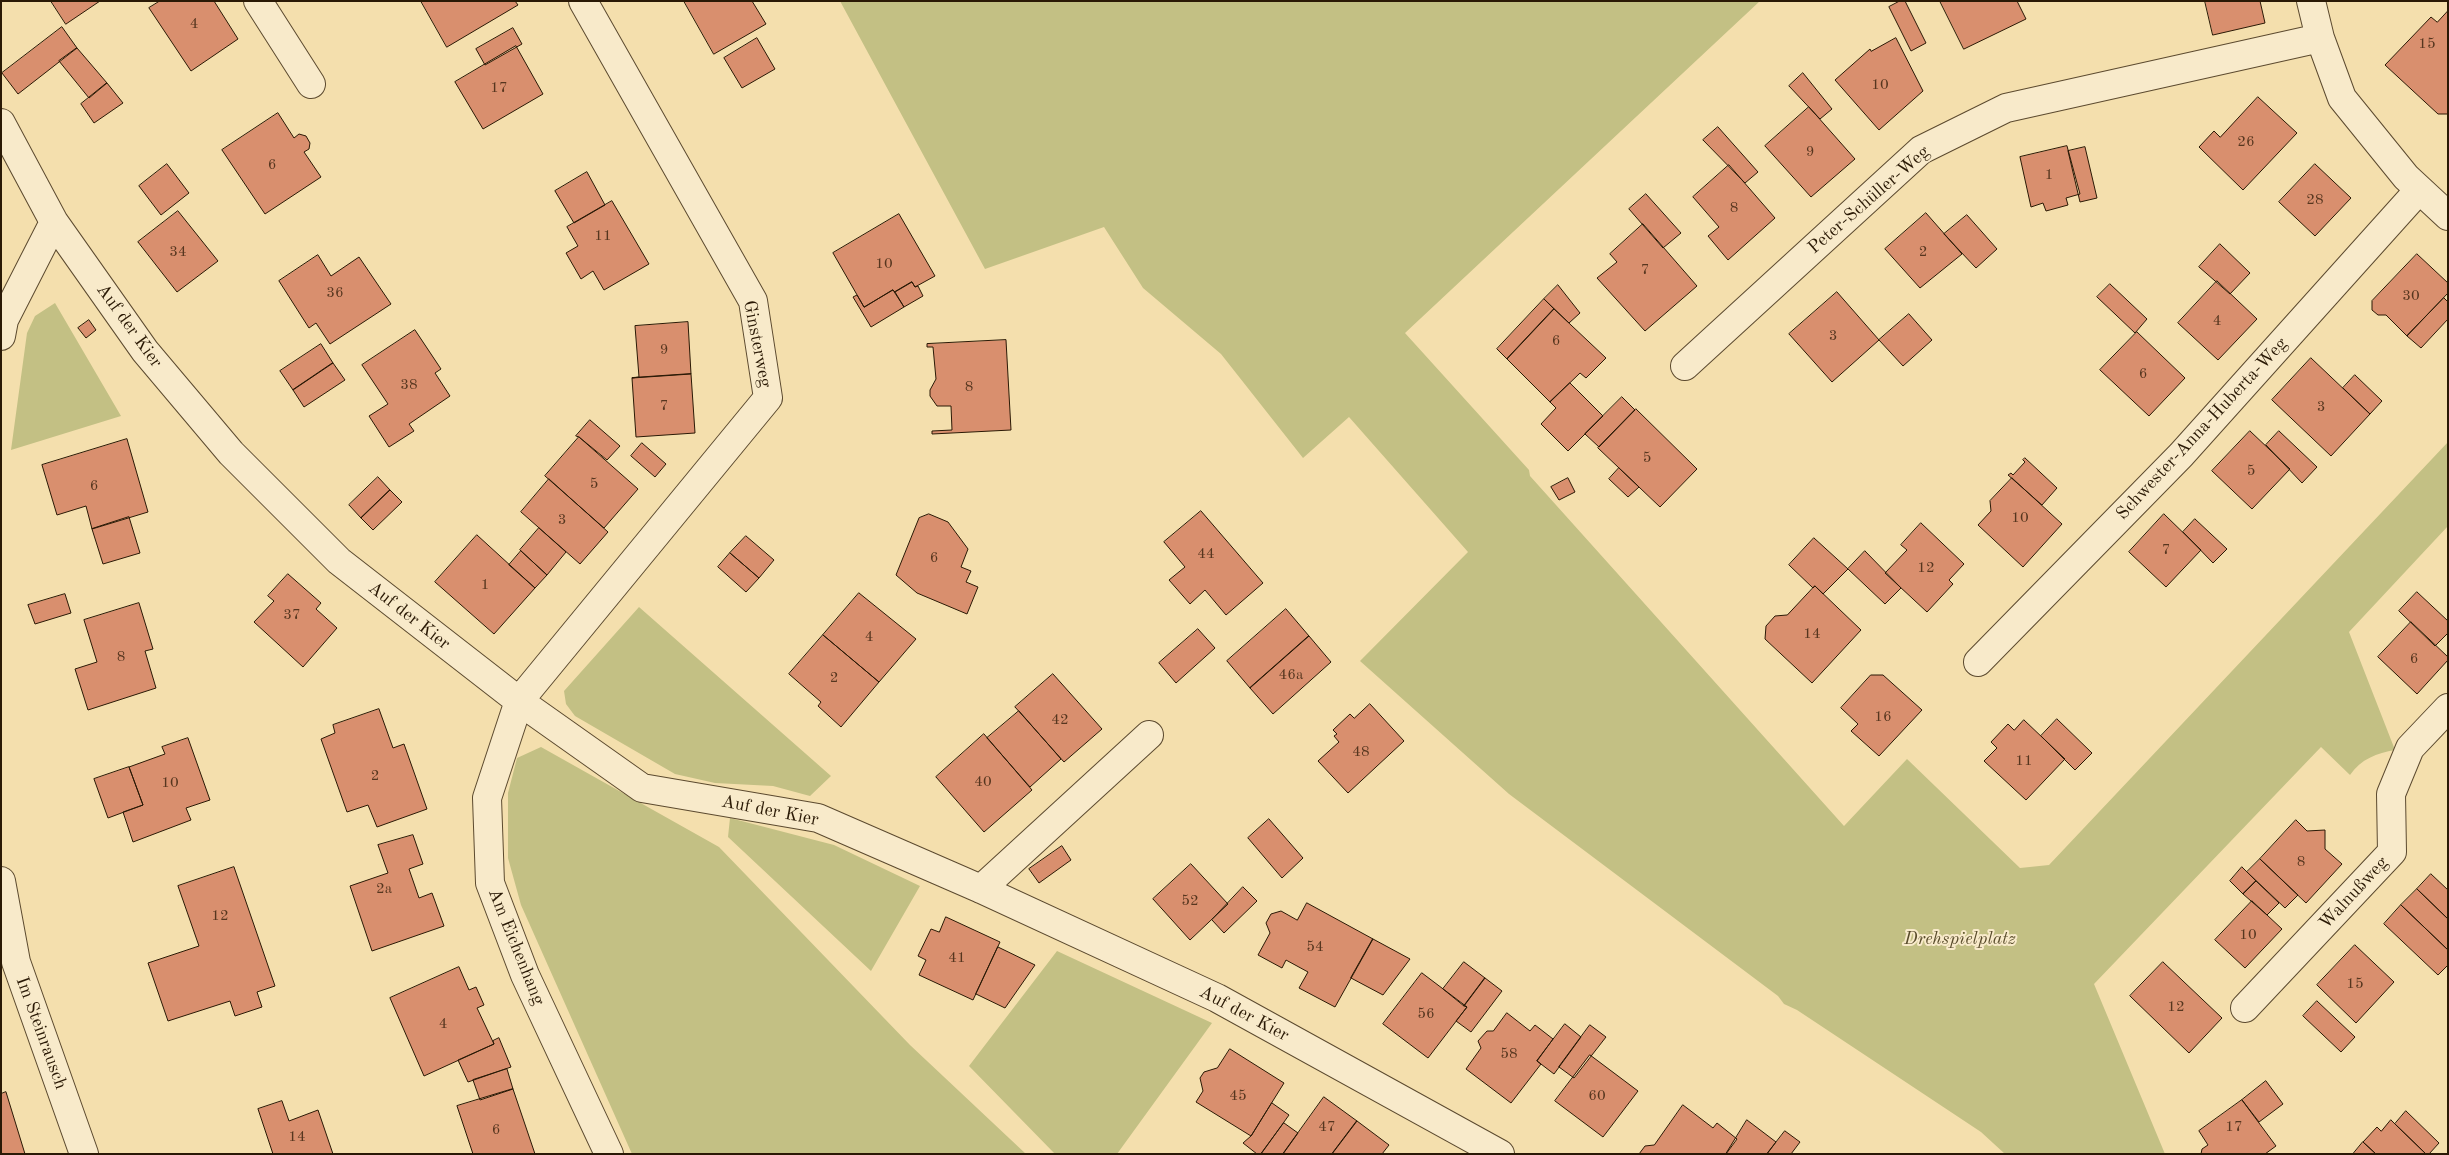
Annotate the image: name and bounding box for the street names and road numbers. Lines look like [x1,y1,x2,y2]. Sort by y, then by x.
street label: Peter-Schüller-Weg [1804,141,1934,259]
street label: Auf der Kier [91,280,167,372]
street label: Ginsterweg [738,299,776,389]
street label: Schwester-Anna-Huberta-Weg [2112,333,2292,525]
street label: Auf der Kier [364,577,454,655]
street label: Auf der Kier [720,791,820,831]
street label: Walnußweg [2315,852,2393,934]
street label: Am Eichenhang [483,885,549,1009]
street label: Im Steinrausch [11,974,71,1092]
street label: Auf der Kier [1195,981,1293,1047]

